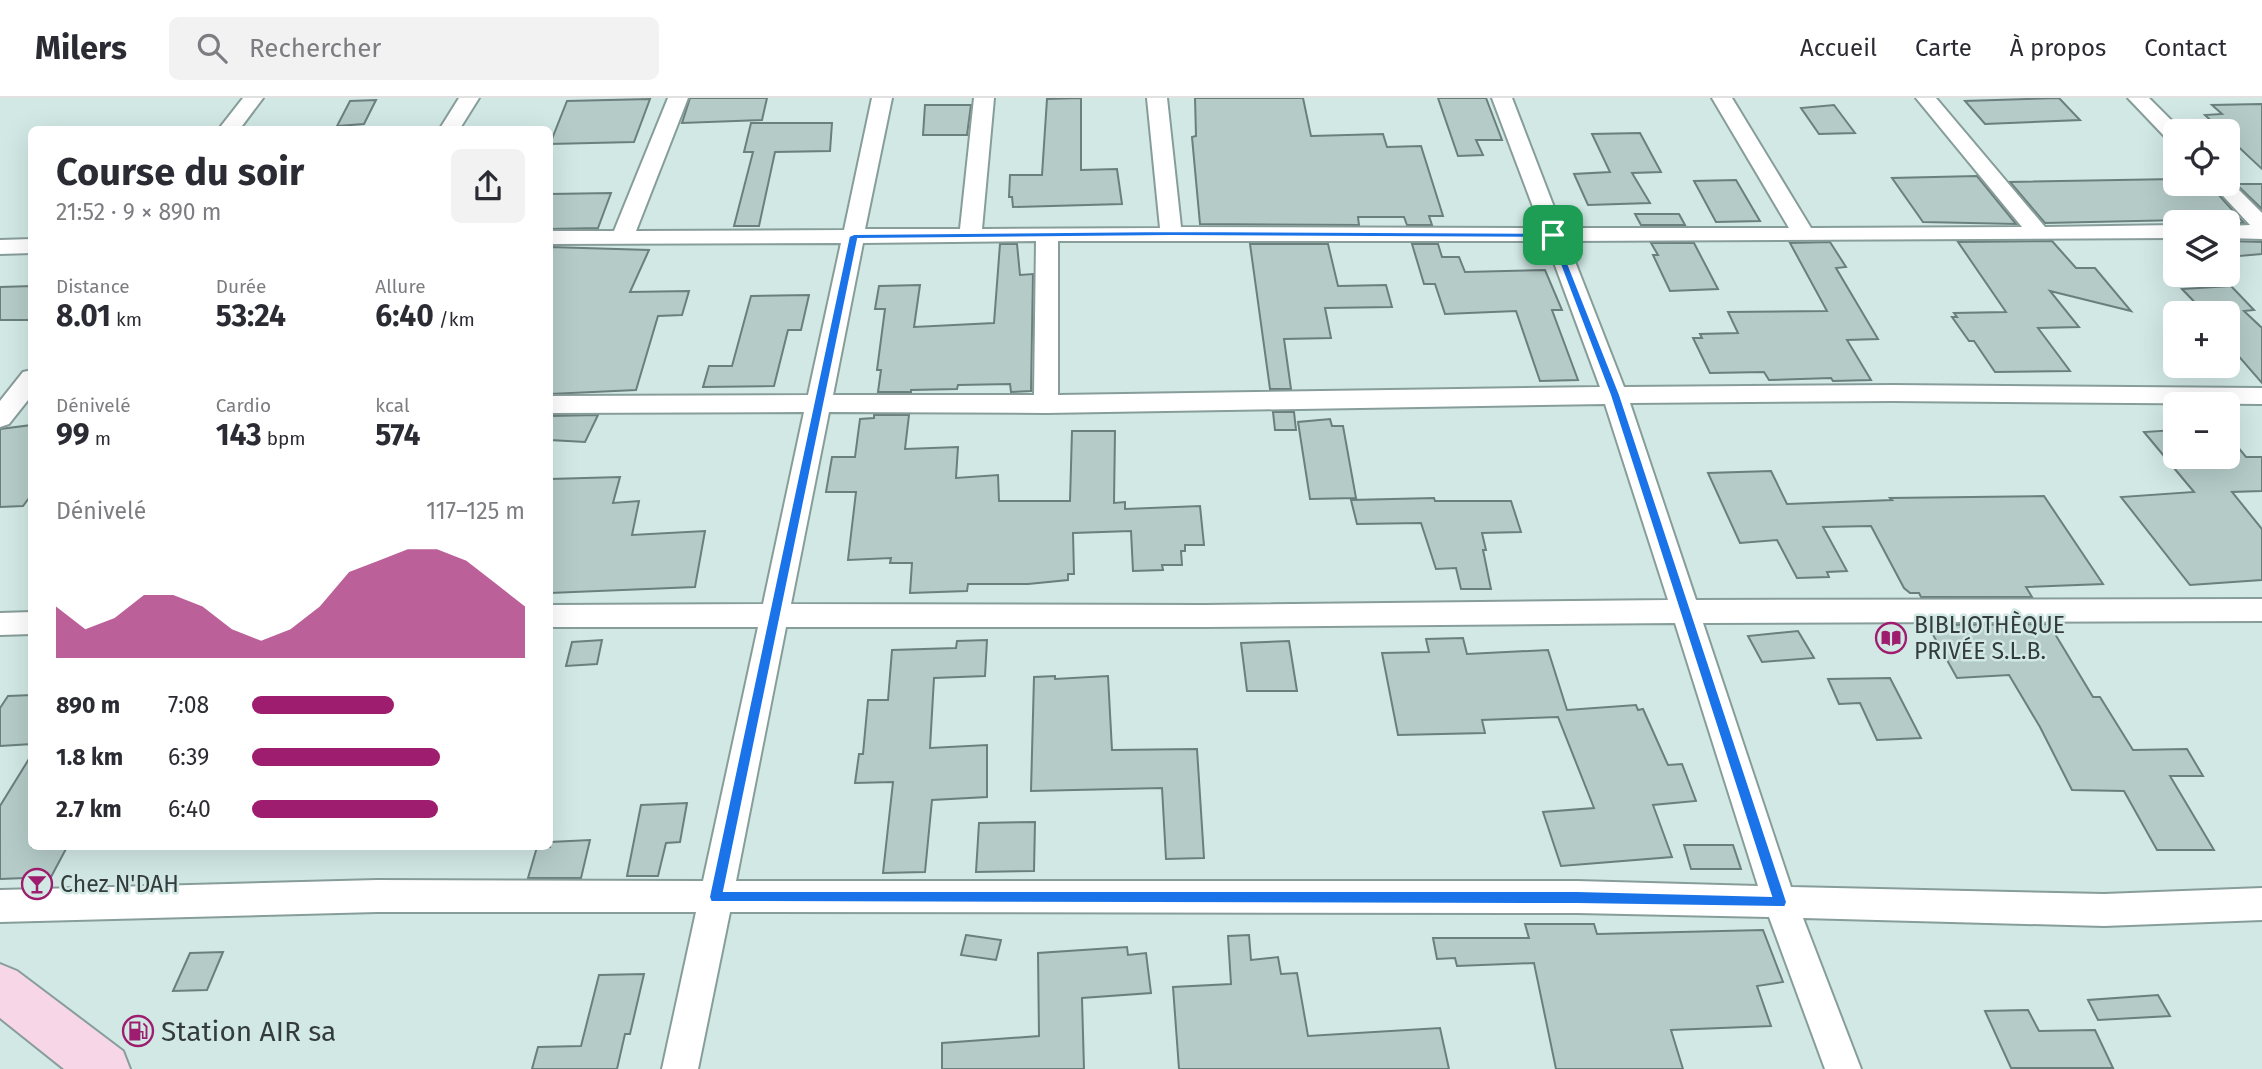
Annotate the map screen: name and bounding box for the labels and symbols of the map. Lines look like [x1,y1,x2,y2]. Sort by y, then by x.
pin [1523,205,1583,265]
place label: BIBLIOTHÈQUE PRIVÉE S.L.B. [1914,610,2065,665]
library icon: BIBLIOTHÈQUE PRIVÉE S.L.B. [1874,621,1908,655]
bar icon: Chez N'DAH [20,867,54,901]
place label: Chez N'DAH [60,870,179,898]
fuel station icon: Station AIR sa [121,1014,155,1048]
place label: Station AIR sa [161,1015,336,1048]

